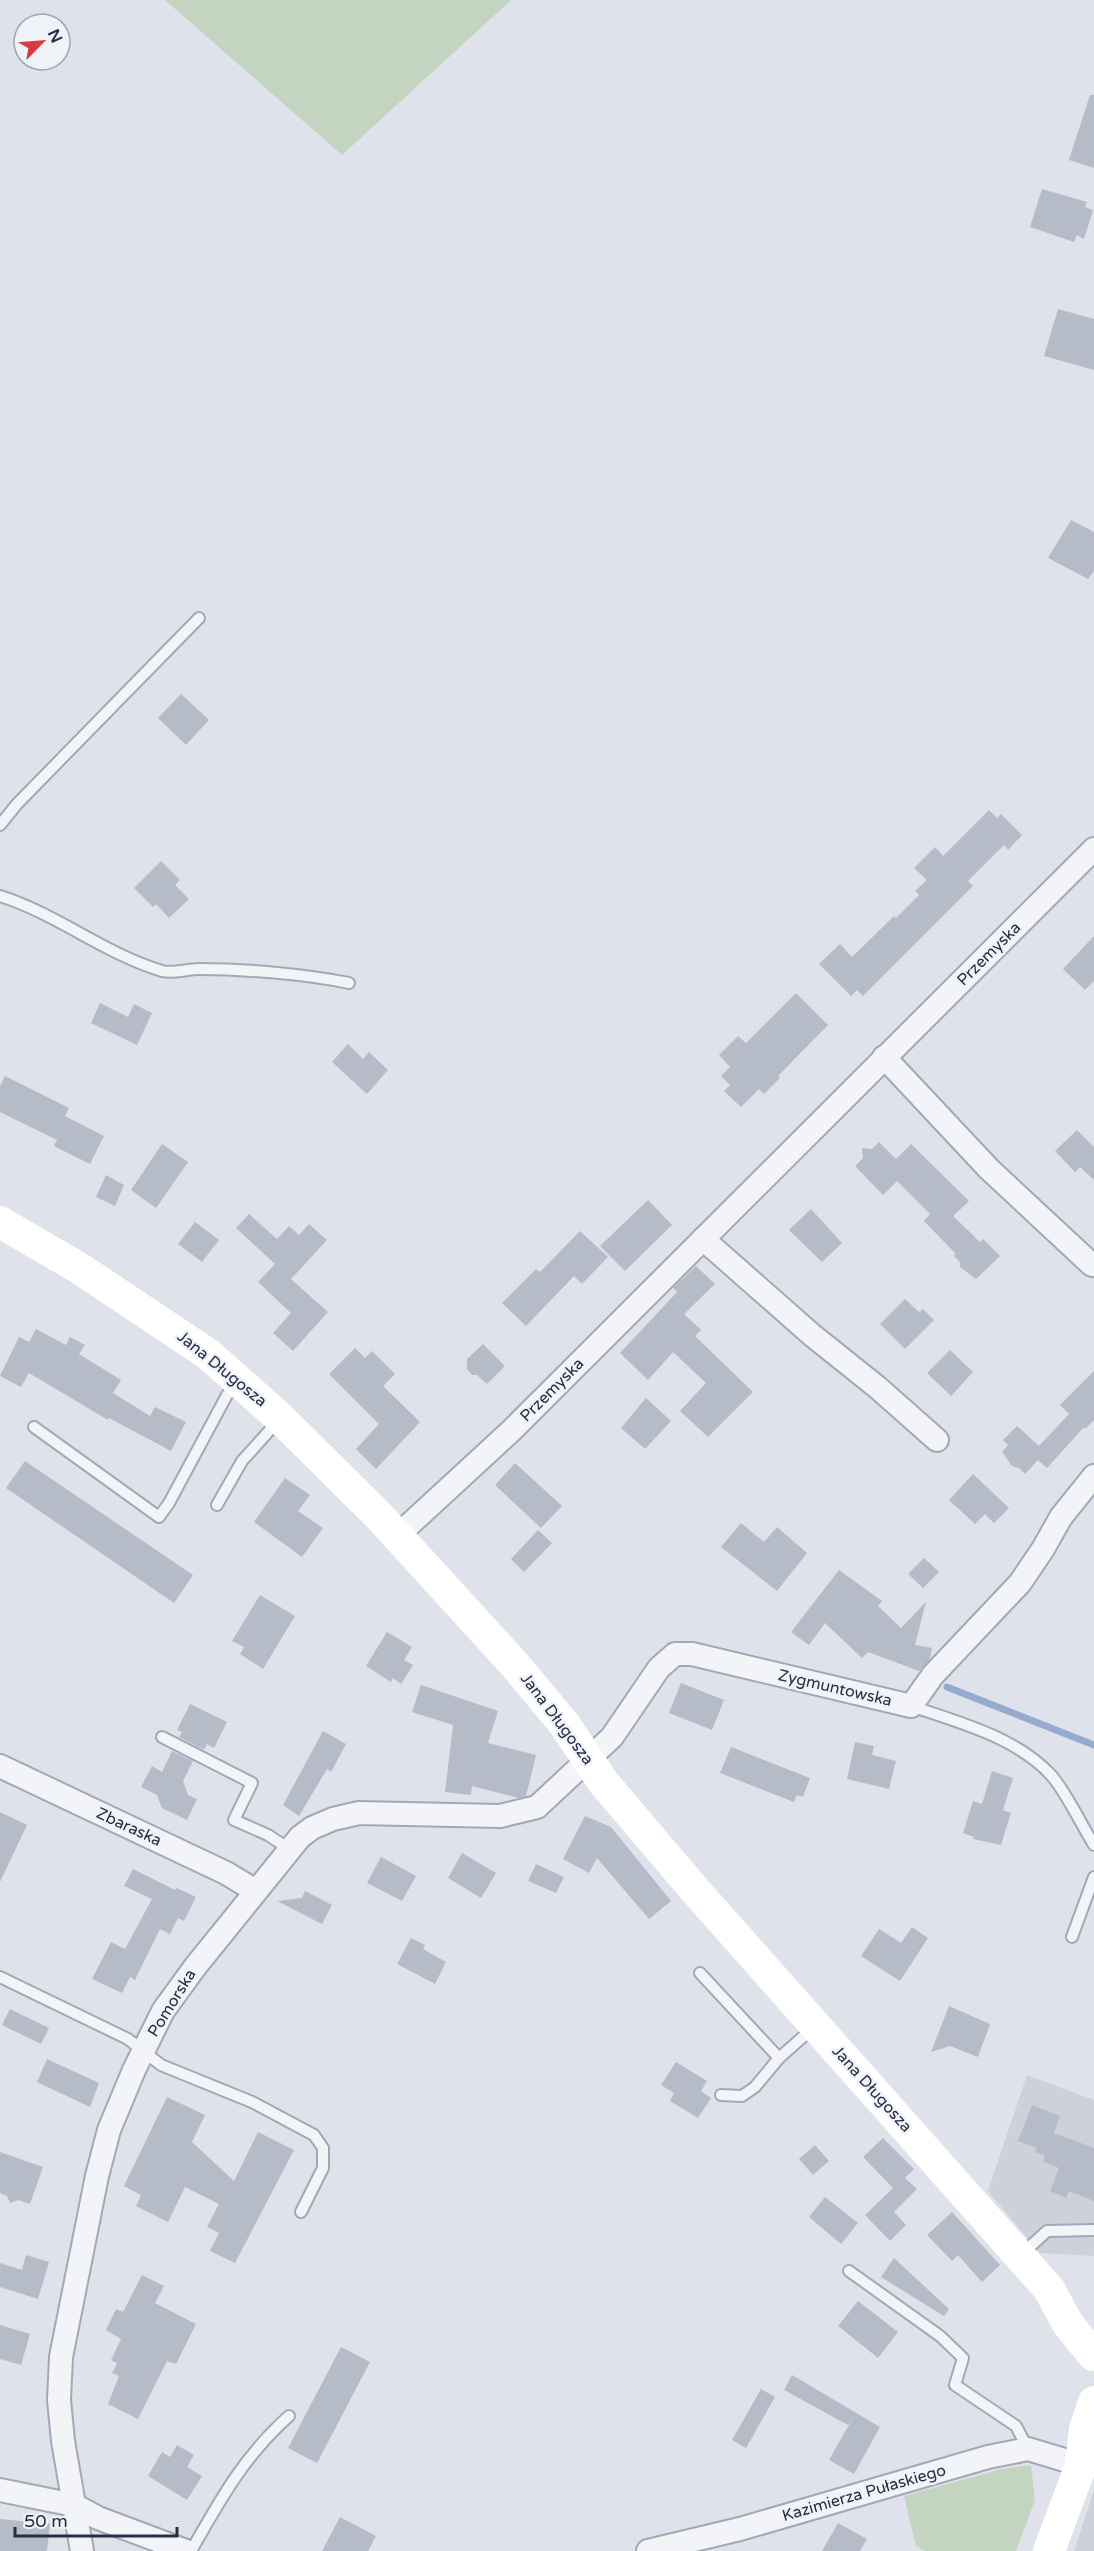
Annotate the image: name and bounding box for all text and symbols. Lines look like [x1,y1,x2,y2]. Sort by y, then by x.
north arrow [12,12,72,72]
text: N [43,26,66,46]
street label: Przemyska [953,918,1025,990]
street label: Jana Długosza [173,1327,271,1411]
street label: Przemyska [516,1354,588,1426]
street label: Zygmuntowska [776,1665,894,1711]
street label: Jana Długosza [516,1669,598,1769]
street label: Zbaraska [93,1803,165,1851]
street label: Pomorska [143,1965,201,2041]
street label: Jana Długosza [828,2042,916,2136]
street label: Kazimierza Pułaskiego [780,2460,948,2526]
scale bar [15,2500,177,2538]
text: 50 m [24,2510,68,2532]

